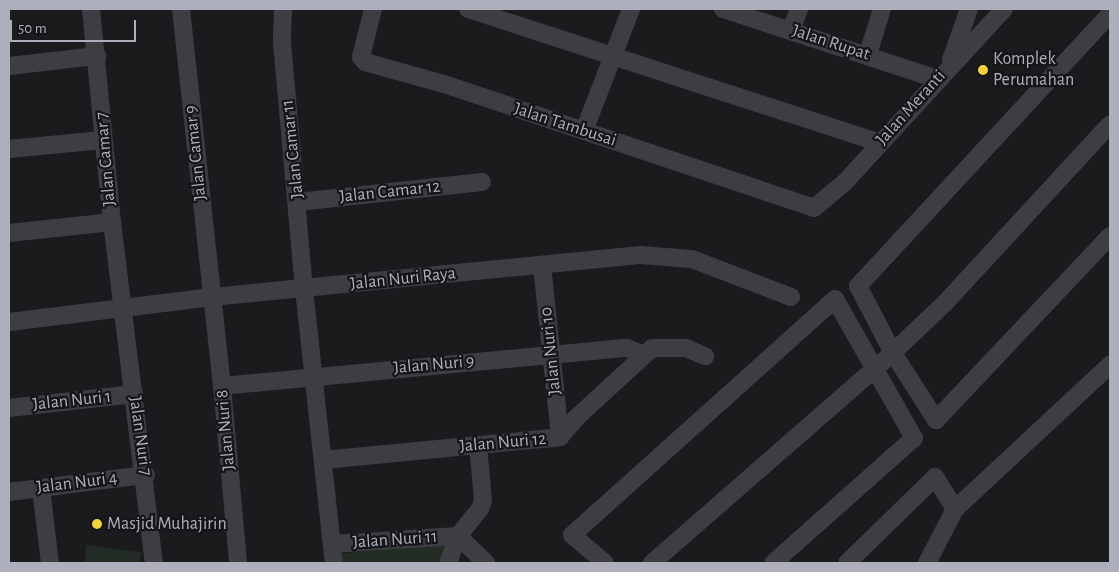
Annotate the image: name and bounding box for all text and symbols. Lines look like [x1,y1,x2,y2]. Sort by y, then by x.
scale bar [12,10,139,42]
street label: Jalan Rupat [789,20,873,66]
text: 50 m [18,21,47,36]
place label: Komplek Perumahan [993,49,1074,92]
marker: Komplek Perumahan [977,64,989,76]
street label: Jalan Meranti [872,66,950,150]
street label: Jalan Camar 11 [277,98,309,200]
street label: Jalan Tambusai [511,98,619,152]
street label: Jalan Camar 9 [180,104,212,202]
street label: Jalan Camar 7 [91,111,121,207]
street label: Jalan Camar 12 [338,176,442,208]
street label: Jalan Nuri Raya [349,263,457,295]
street label: Jalan Nuri 10 [536,306,566,396]
street label: Jalan Nuri 9 [393,351,475,379]
street label: Jalan Nuri 1 [32,386,112,416]
street label: Jalan Nuri 8 [212,389,240,471]
street label: Jalan Nuri 7 [124,395,156,477]
street label: Jalan Nuri 12 [459,428,547,458]
street label: Jalan Nuri 4 [35,467,119,499]
place label: Masjid Muhajirin [107,513,227,535]
marker: Masjid Muhajirin [91,518,103,530]
street label: Jalan Nuri 11 [352,526,438,554]

